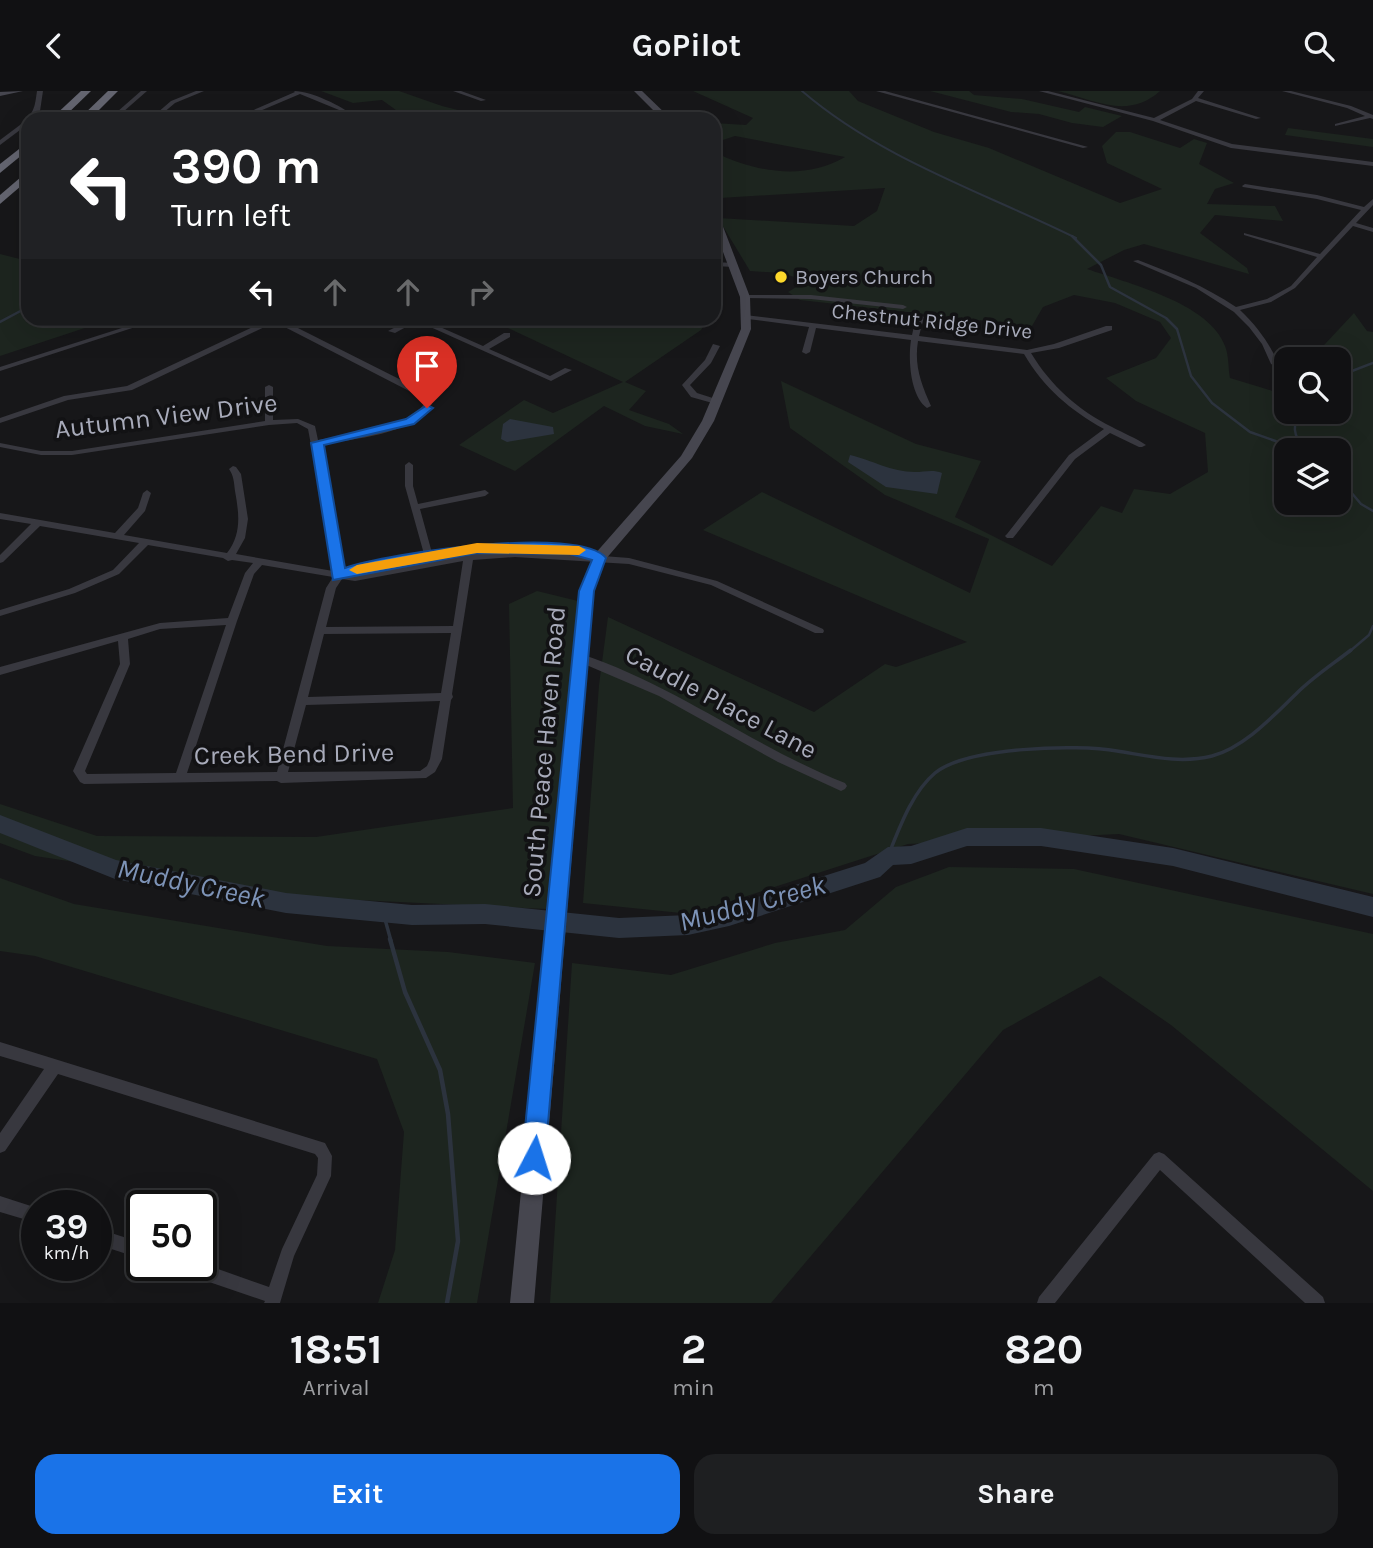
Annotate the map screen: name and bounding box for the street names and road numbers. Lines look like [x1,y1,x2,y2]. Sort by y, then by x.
street label: Chestnut Ridge Drive [830,299,1034,343]
street label: Autumn View Drive [53,387,279,445]
street label: South Peace Haven Road [516,605,572,899]
street label: Caudle Place Lane [620,638,822,766]
street label: Creek Bend Drive [194,737,394,771]

